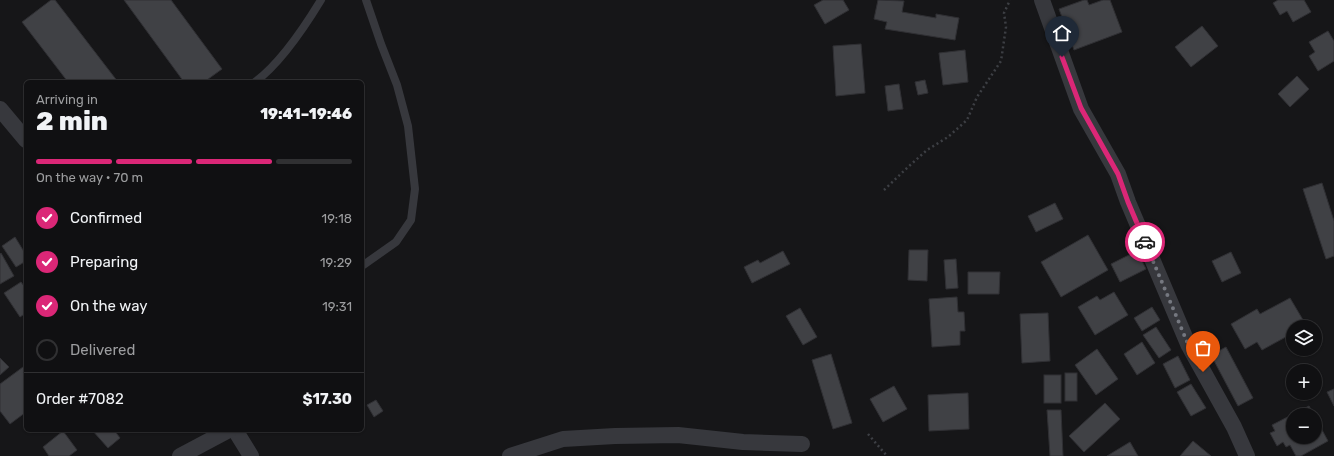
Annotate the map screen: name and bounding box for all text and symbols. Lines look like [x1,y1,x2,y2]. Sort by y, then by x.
pin [1045,16,1079,57]
icon: home [1051,22,1073,44]
text: Arriving in [36,92,98,107]
text: 19:41–19:46 [260,105,352,123]
text: 2 min [36,106,108,137]
text: On the way · 70 m [36,170,143,185]
icon: check [36,207,58,229]
text: Confirmed [70,209,142,227]
text: 19:18 [322,211,352,226]
courier [1125,222,1165,262]
icon: car [1134,231,1156,253]
icon: check [36,251,58,273]
text: Preparing [70,253,138,271]
text: 19:29 [320,255,352,270]
icon: check [36,295,58,317]
text: On the way [70,297,148,315]
text: 19:31 [322,299,352,314]
map controls [1286,320,1322,444]
button: layers [1286,320,1322,356]
pin [1186,331,1220,372]
icon: bag [1192,337,1214,359]
text: Delivered [70,341,135,359]
button: + [1286,364,1322,400]
text: Order #7082 [36,390,124,408]
text: $17.30 [302,390,352,408]
button: − [1286,408,1322,444]

